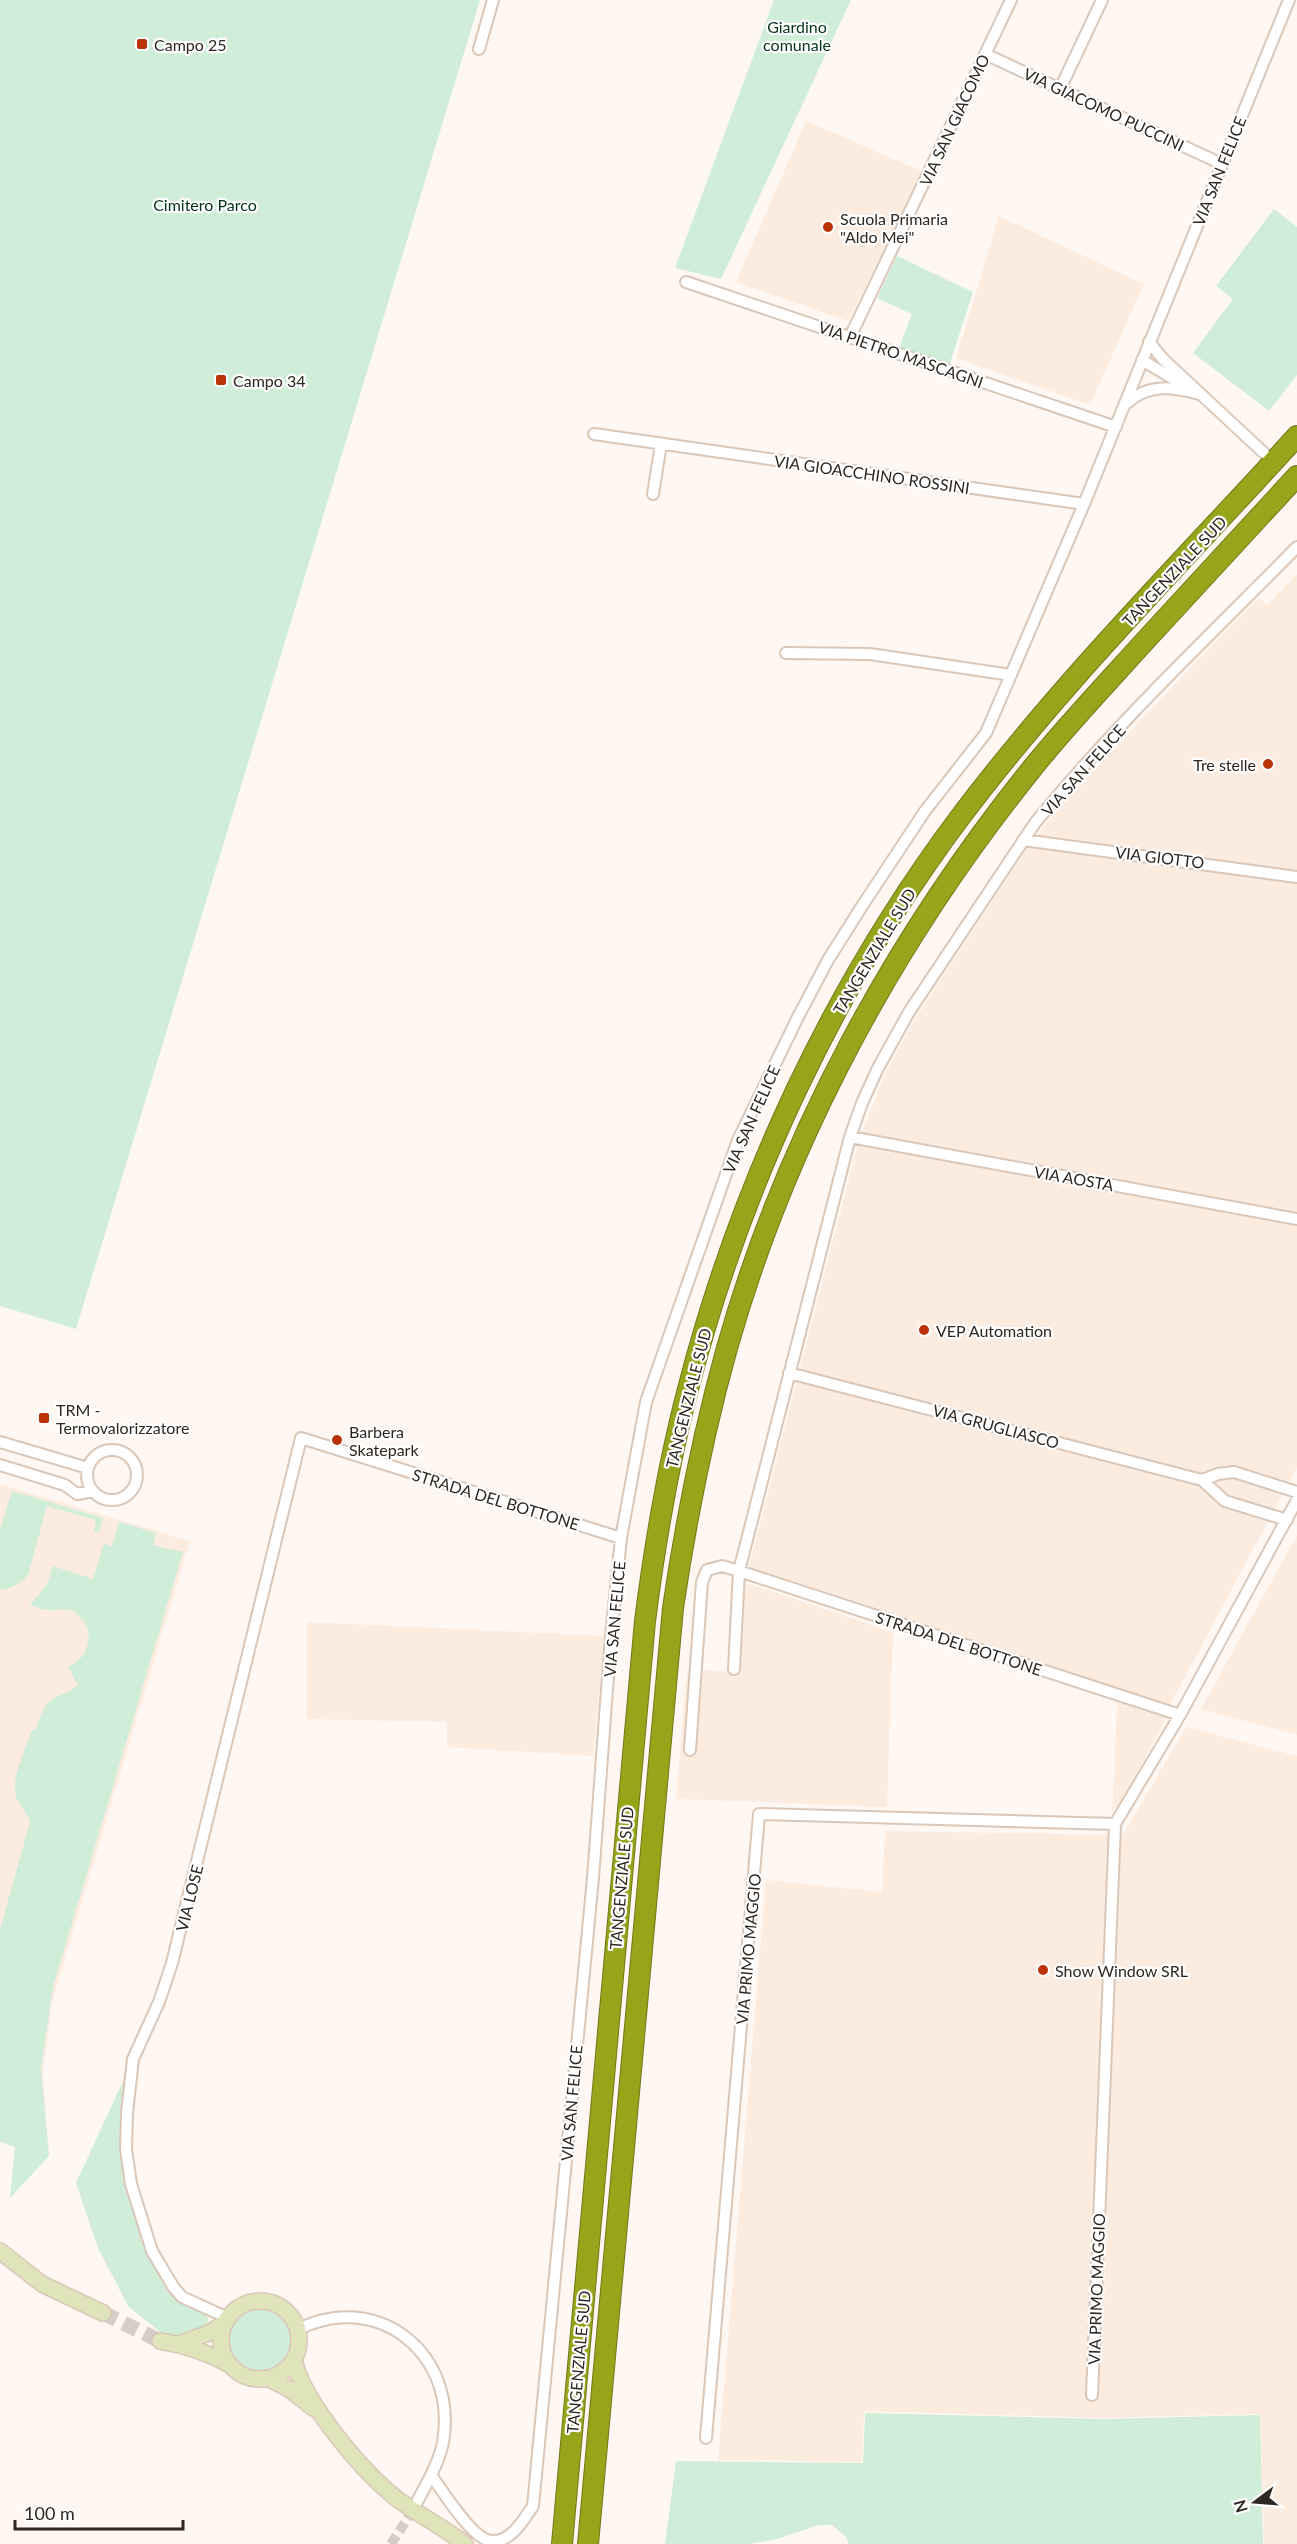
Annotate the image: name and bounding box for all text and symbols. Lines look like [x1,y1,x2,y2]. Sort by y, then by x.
park label: Giardino comunale [763,17,831,54]
place label: Campo 25 [154,35,227,54]
marker: Campo 25 [135,37,149,51]
street label: VIA SAN GIACOMO [915,51,993,189]
street label: VIA GIACOMO PUCCINI [1021,63,1187,155]
street label: VIA SAN FELICE [1188,114,1250,228]
park label: Cimitero Parco [153,195,257,214]
place label: Scuola Primaria "Aldo Mei" [840,209,948,246]
marker: Scuola Primaria "Aldo Mei" [821,220,835,234]
street label: VIA PIETRO MASCAGNI [816,317,986,391]
place label: Campo 34 [233,371,306,390]
marker: Campo 34 [214,373,228,387]
street label: VIA GIOACCHINO ROSSINI [773,451,971,497]
street label: TANGENZIALE SUD [1118,512,1230,630]
street label: VIA SAN FELICE [1037,720,1129,820]
place label: Tre stelle [1193,755,1256,774]
marker: Tre stelle [1261,757,1275,771]
street label: VIA GIOTTO [1114,842,1206,872]
street label: TANGENZIALE SUD [829,885,919,1017]
street label: VIA SAN FELICE [719,1062,783,1176]
street label: VIA AOSTA [1033,1162,1115,1194]
place label: VEP Automation [936,1321,1052,1340]
marker: VEP Automation [917,1323,931,1337]
street label: TANGENZIALE SUD [661,1326,715,1470]
place label: TRM - Termovalorizzatore [56,1400,189,1437]
street label: VIA GRUGLIASCO [931,1400,1062,1452]
marker: TRM - Termovalorizzatore [37,1411,51,1425]
place label: Barbera Skatepark [349,1422,419,1459]
marker: Barbera Skatepark [330,1433,344,1447]
street label: STRADA DEL BOTTONE [410,1465,582,1533]
street label: VIA SAN FELICE [599,1560,629,1678]
street label: STRADA DEL BOTTONE [873,1607,1045,1679]
street label: TANGENZIALE SUD [605,1806,637,1950]
street label: VIA LOSE [172,1863,206,1933]
street label: VIA PRIMO MAGGIO [732,1872,764,2025]
place label: Show Window SRL [1055,1961,1188,1980]
marker: Show Window SRL [1036,1963,1050,1977]
street label: VIA SAN FELICE [556,2044,586,2162]
street label: VIA PRIMO MAGGIO [1084,2213,1108,2365]
street label: TANGENZIALE SUD [562,2290,594,2434]
north arrow [1225,2472,1285,2532]
scale bar [15,2493,183,2531]
text: N [1229,2498,1251,2515]
text: 100 m [24,2502,75,2524]

